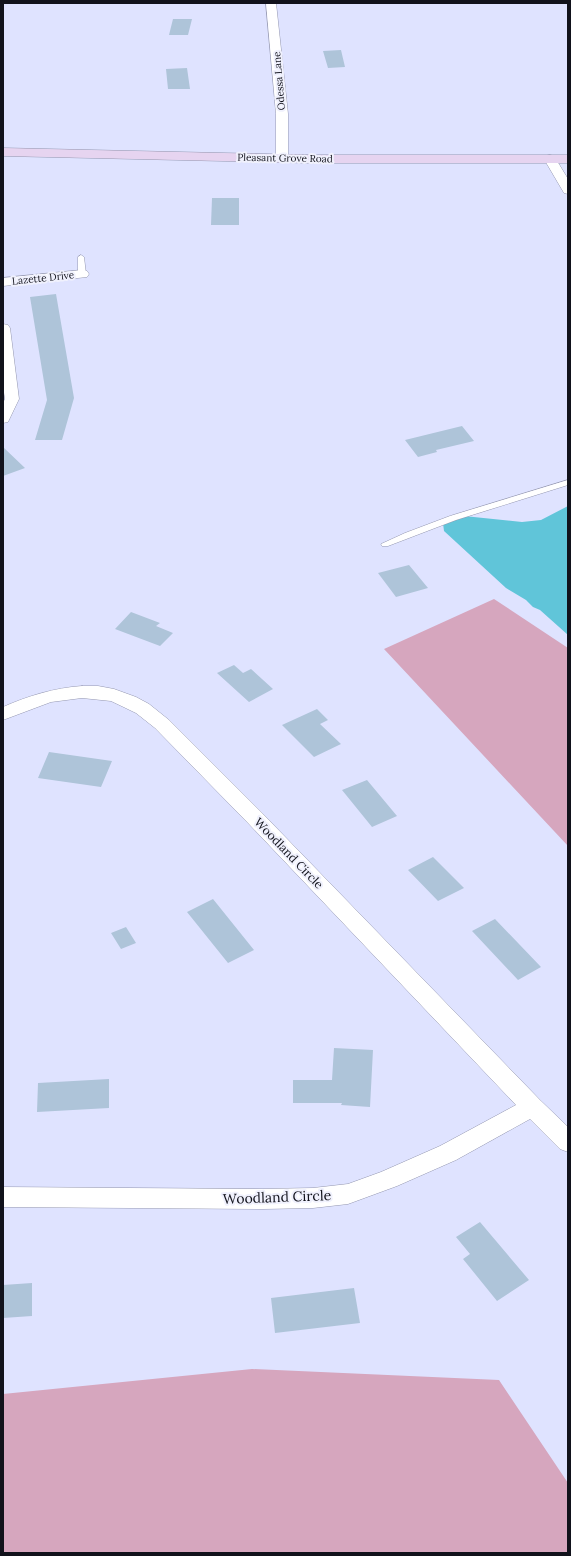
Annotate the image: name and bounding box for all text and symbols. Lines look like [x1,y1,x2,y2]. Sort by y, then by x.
street label: Odessa Lane [270,50,288,111]
street label: Pleasant Grove Road [237,151,333,165]
street label: Lazette Drive [11,268,75,288]
street label: Woodland Circle [251,814,327,892]
street label: Woodland Circle [223,1186,332,1208]

